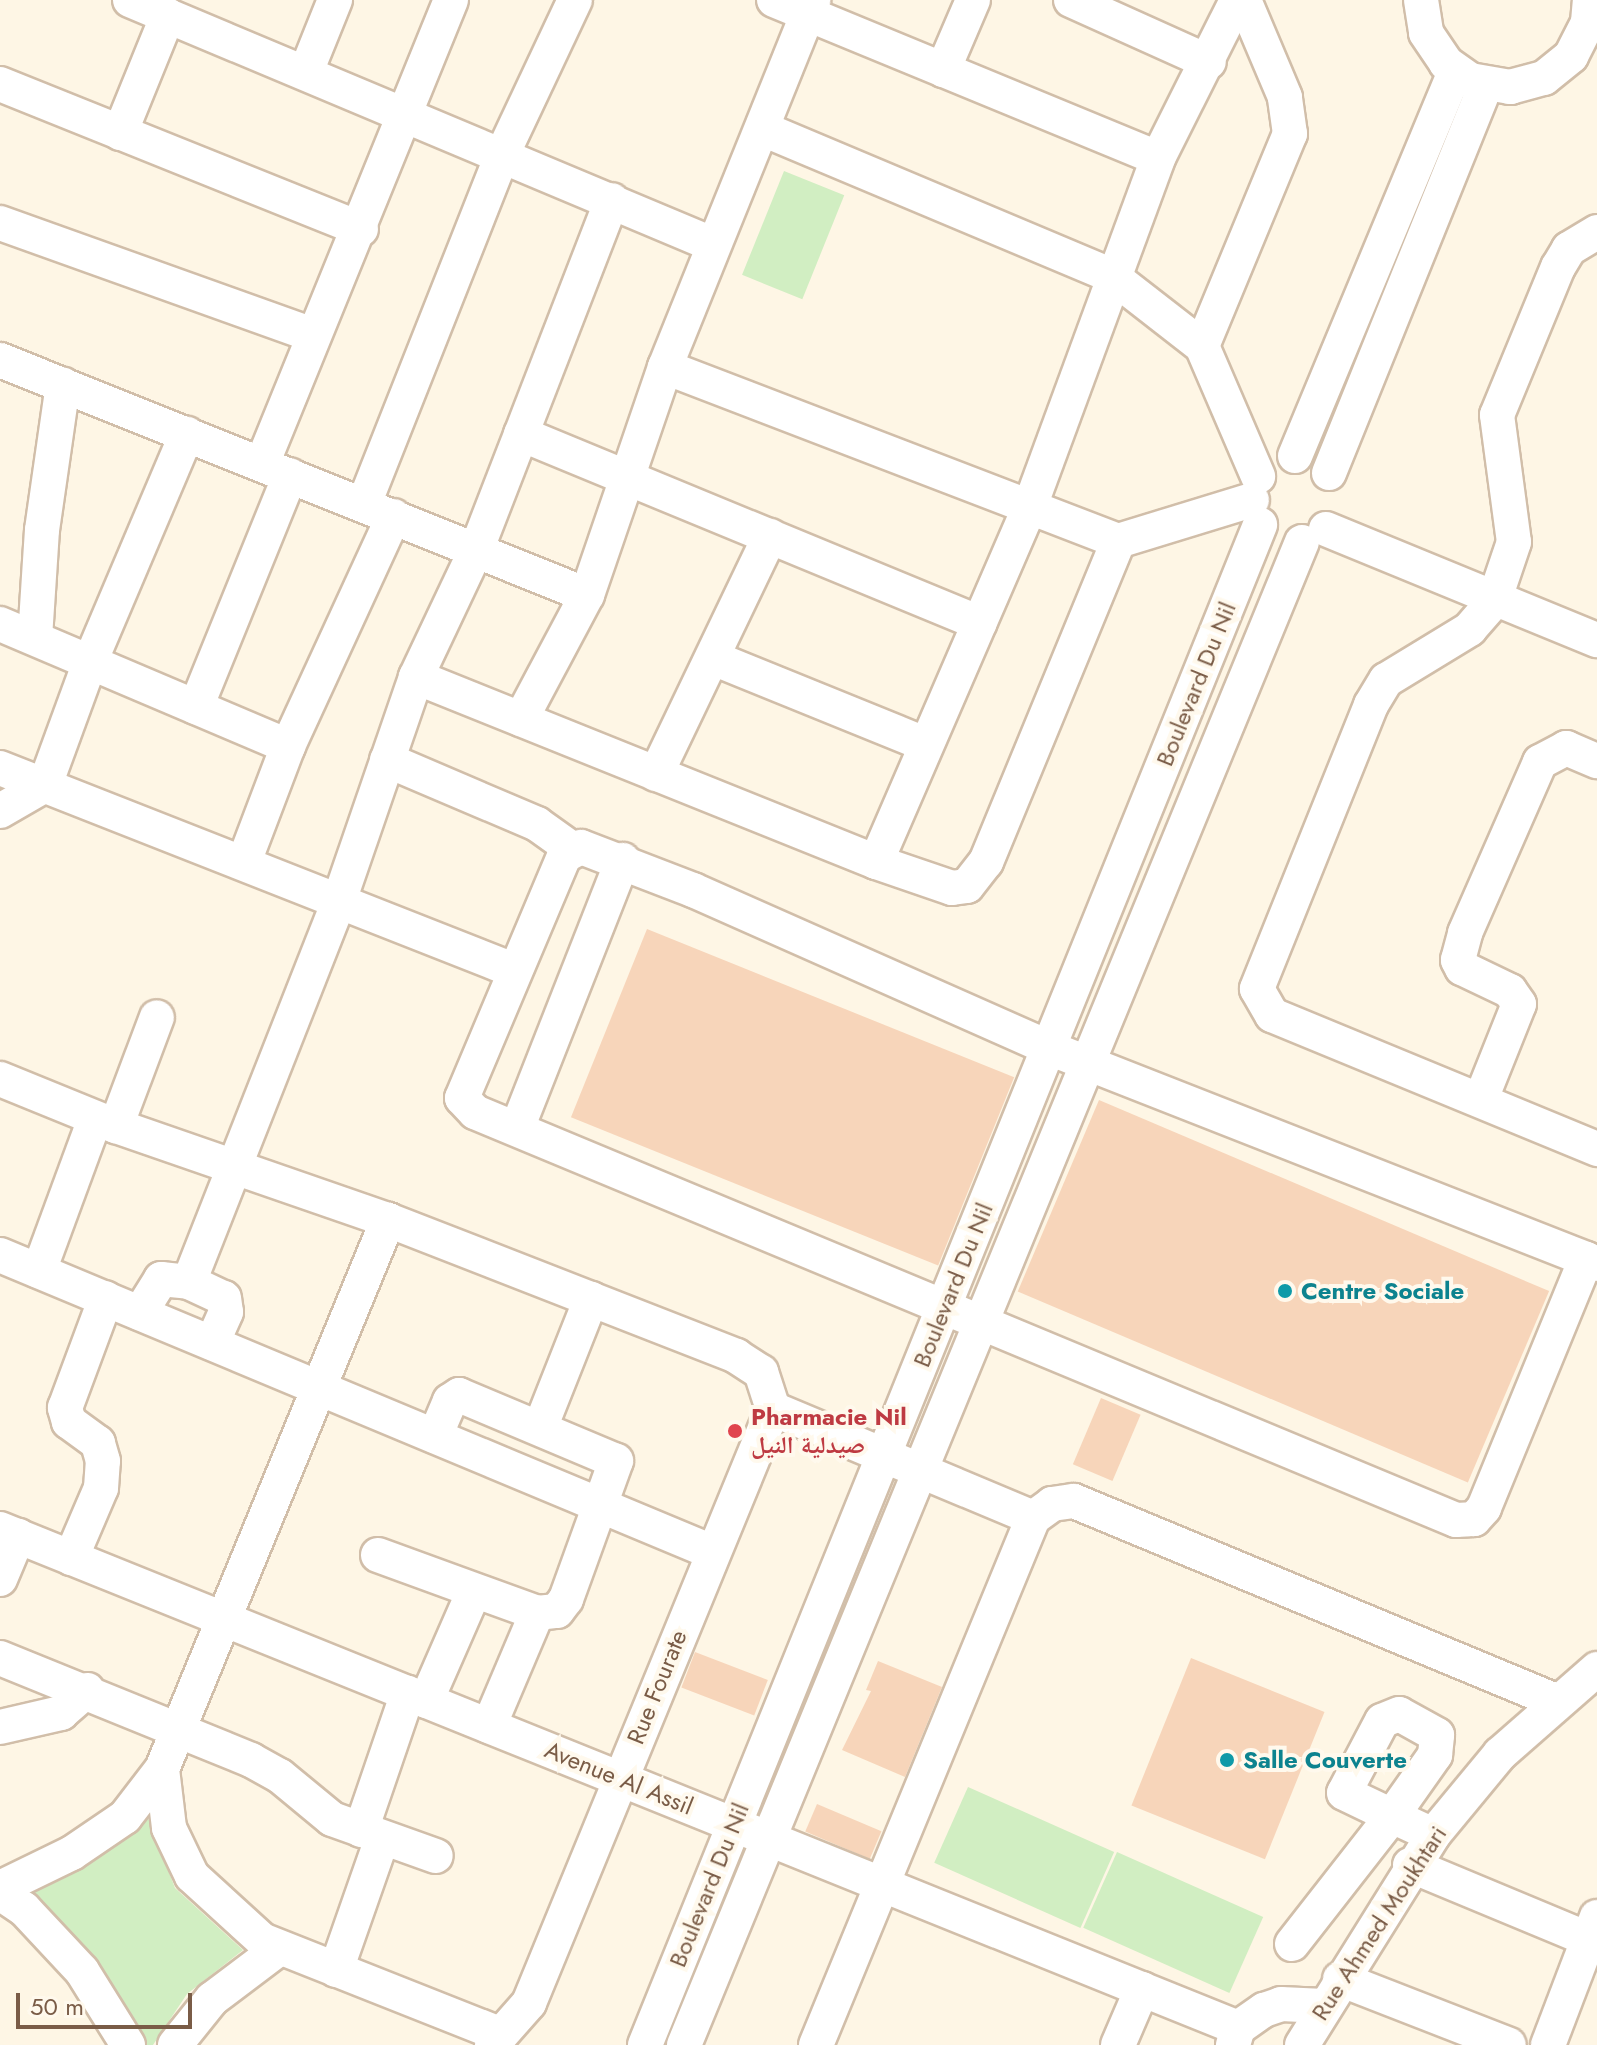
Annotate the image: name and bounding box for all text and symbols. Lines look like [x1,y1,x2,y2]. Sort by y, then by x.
street label: Boulevard Du Nil [1150,598,1242,770]
street label: Boulevard Du Nil [907,1199,999,1371]
place label: Centre Sociale [1301,1277,1464,1305]
marker: Centre Sociale [1276,1282,1294,1300]
place label: Pharmacie Nil صيدلية النيل [751,1403,907,1459]
marker: Pharmacie Nil صيدلية النيل [726,1422,744,1440]
street label: Rue Fourate [621,1626,693,1748]
street label: Avenue Al Assil [541,1735,697,1821]
place label: Salle Couverte [1243,1746,1407,1774]
marker: Salle Couverte [1218,1751,1236,1769]
street label: Boulevard Du Nil [663,1799,755,1971]
street label: Rue Ahmed Moukhtari [1305,1820,1453,2026]
scale bar [20,1977,196,2027]
text: 50 m [30,1989,84,2024]

